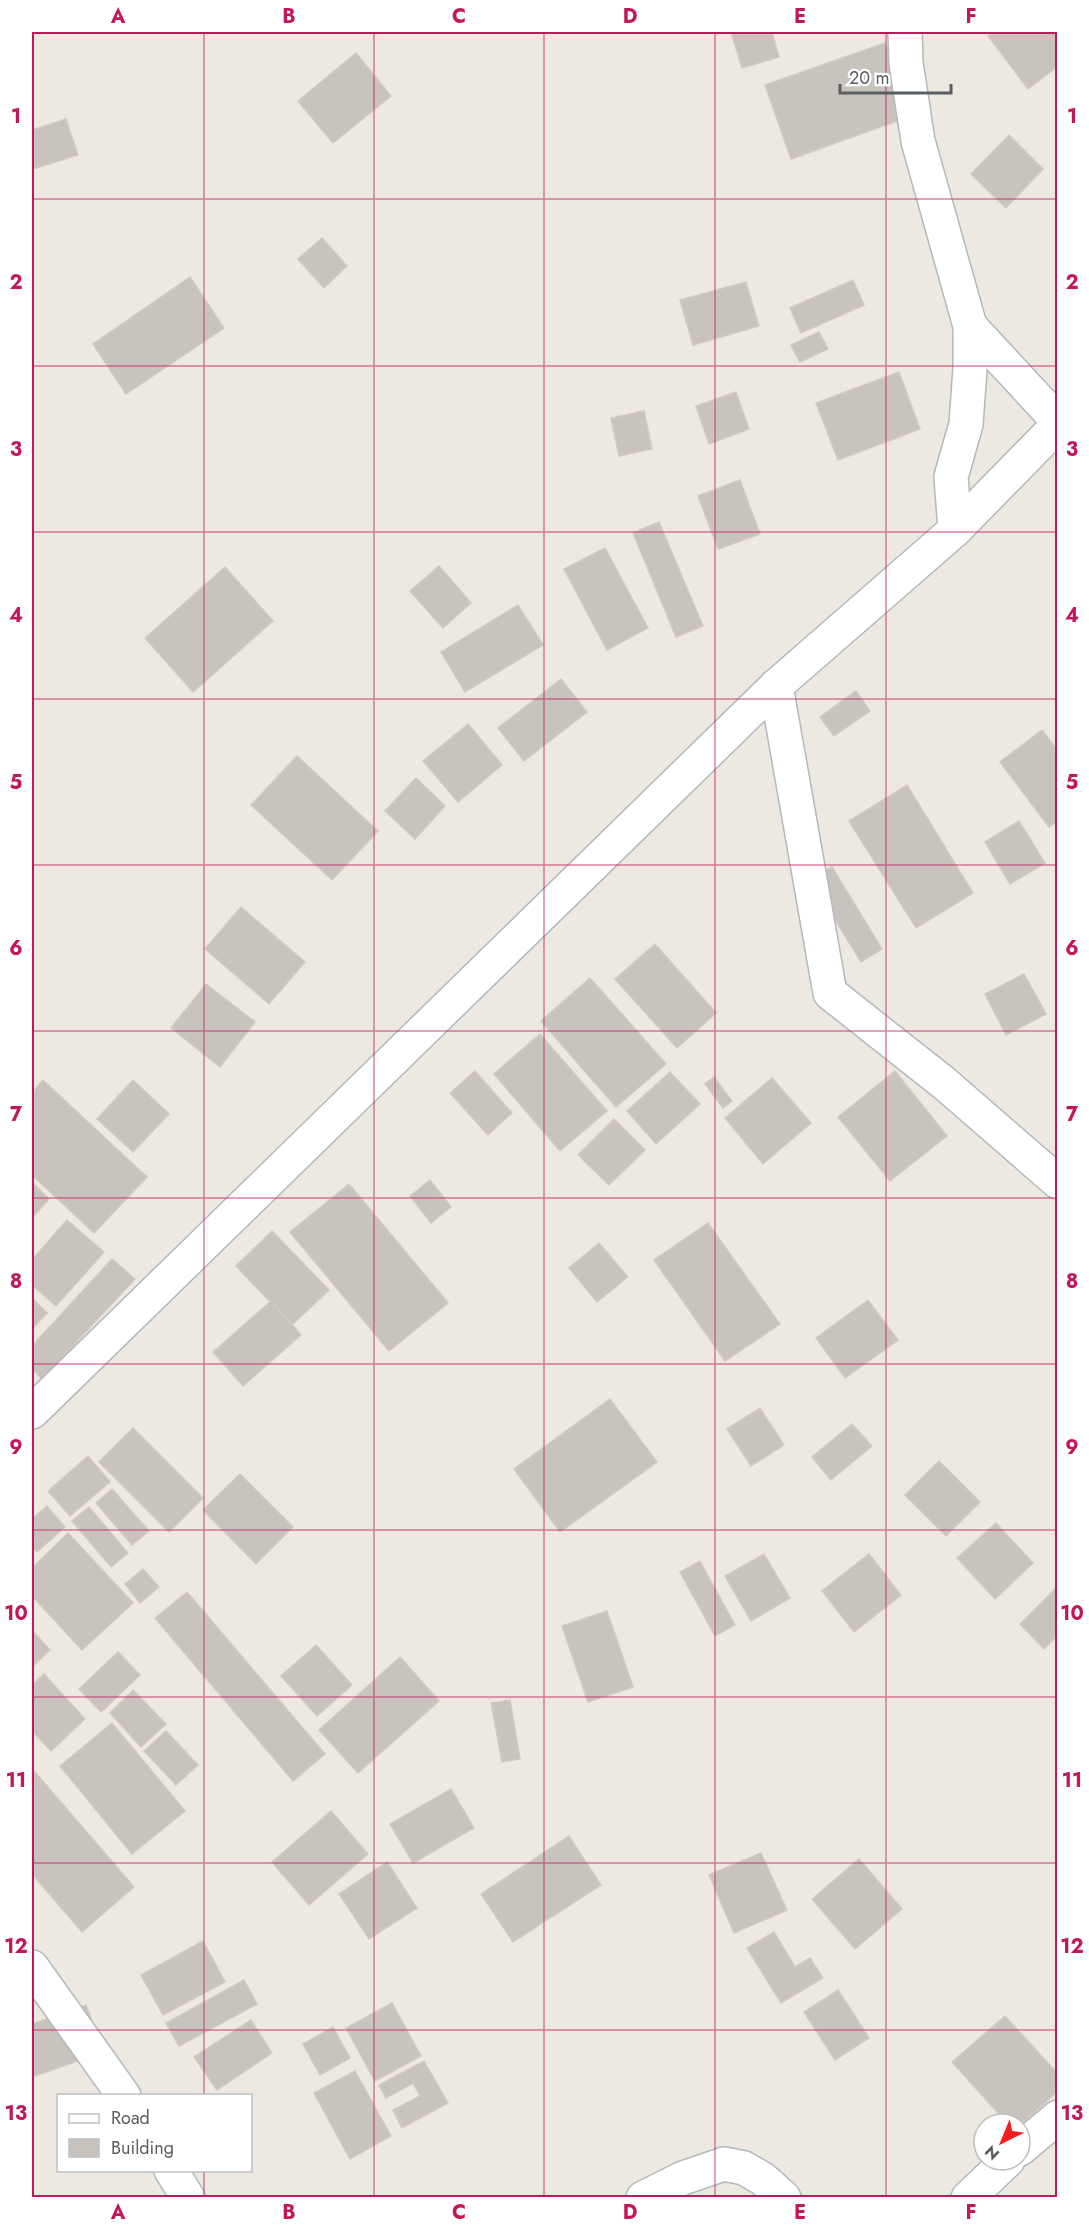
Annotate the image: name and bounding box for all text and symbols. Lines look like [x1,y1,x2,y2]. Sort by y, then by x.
text: A [110,2,126,31]
text: B [282,2,296,31]
text: C [452,2,466,31]
text: D [623,2,637,31]
text: E [794,2,806,31]
text: F [965,2,977,31]
scale bar [840,57,951,95]
text: 20 m [849,65,889,91]
text: 1 [11,102,21,131]
text: 1 [1067,102,1077,131]
text: 2 [9,268,23,297]
text: 2 [1065,268,1079,297]
text: 3 [10,435,22,464]
text: 3 [1066,435,1078,464]
text: 4 [9,601,23,630]
text: 4 [1065,601,1079,630]
text: 5 [10,768,23,797]
text: 5 [1066,768,1079,797]
text: 6 [9,934,23,963]
text: 6 [1065,934,1079,963]
text: 7 [10,1100,23,1129]
text: 7 [1066,1100,1079,1129]
text: 8 [10,1267,22,1296]
text: 8 [1066,1267,1078,1296]
text: 9 [9,1433,23,1462]
text: 9 [1065,1433,1079,1462]
text: 10 [4,1599,28,1628]
text: 10 [1060,1599,1084,1628]
text: 11 [6,1766,26,1795]
text: 11 [1062,1766,1082,1795]
text: 12 [4,1932,28,1961]
text: 12 [1060,1932,1084,1961]
legend [57,2094,252,2172]
text: 13 [5,2099,27,2128]
text: 13 [1061,2099,1083,2128]
text: Road [111,2105,150,2131]
north arrow [972,2112,1032,2172]
text: Building [111,2135,174,2161]
text: N [980,2140,1005,2165]
text: A [110,2198,126,2227]
text: B [282,2198,296,2227]
text: C [452,2198,466,2227]
text: D [623,2198,637,2227]
text: E [794,2198,806,2227]
text: F [965,2198,977,2227]

